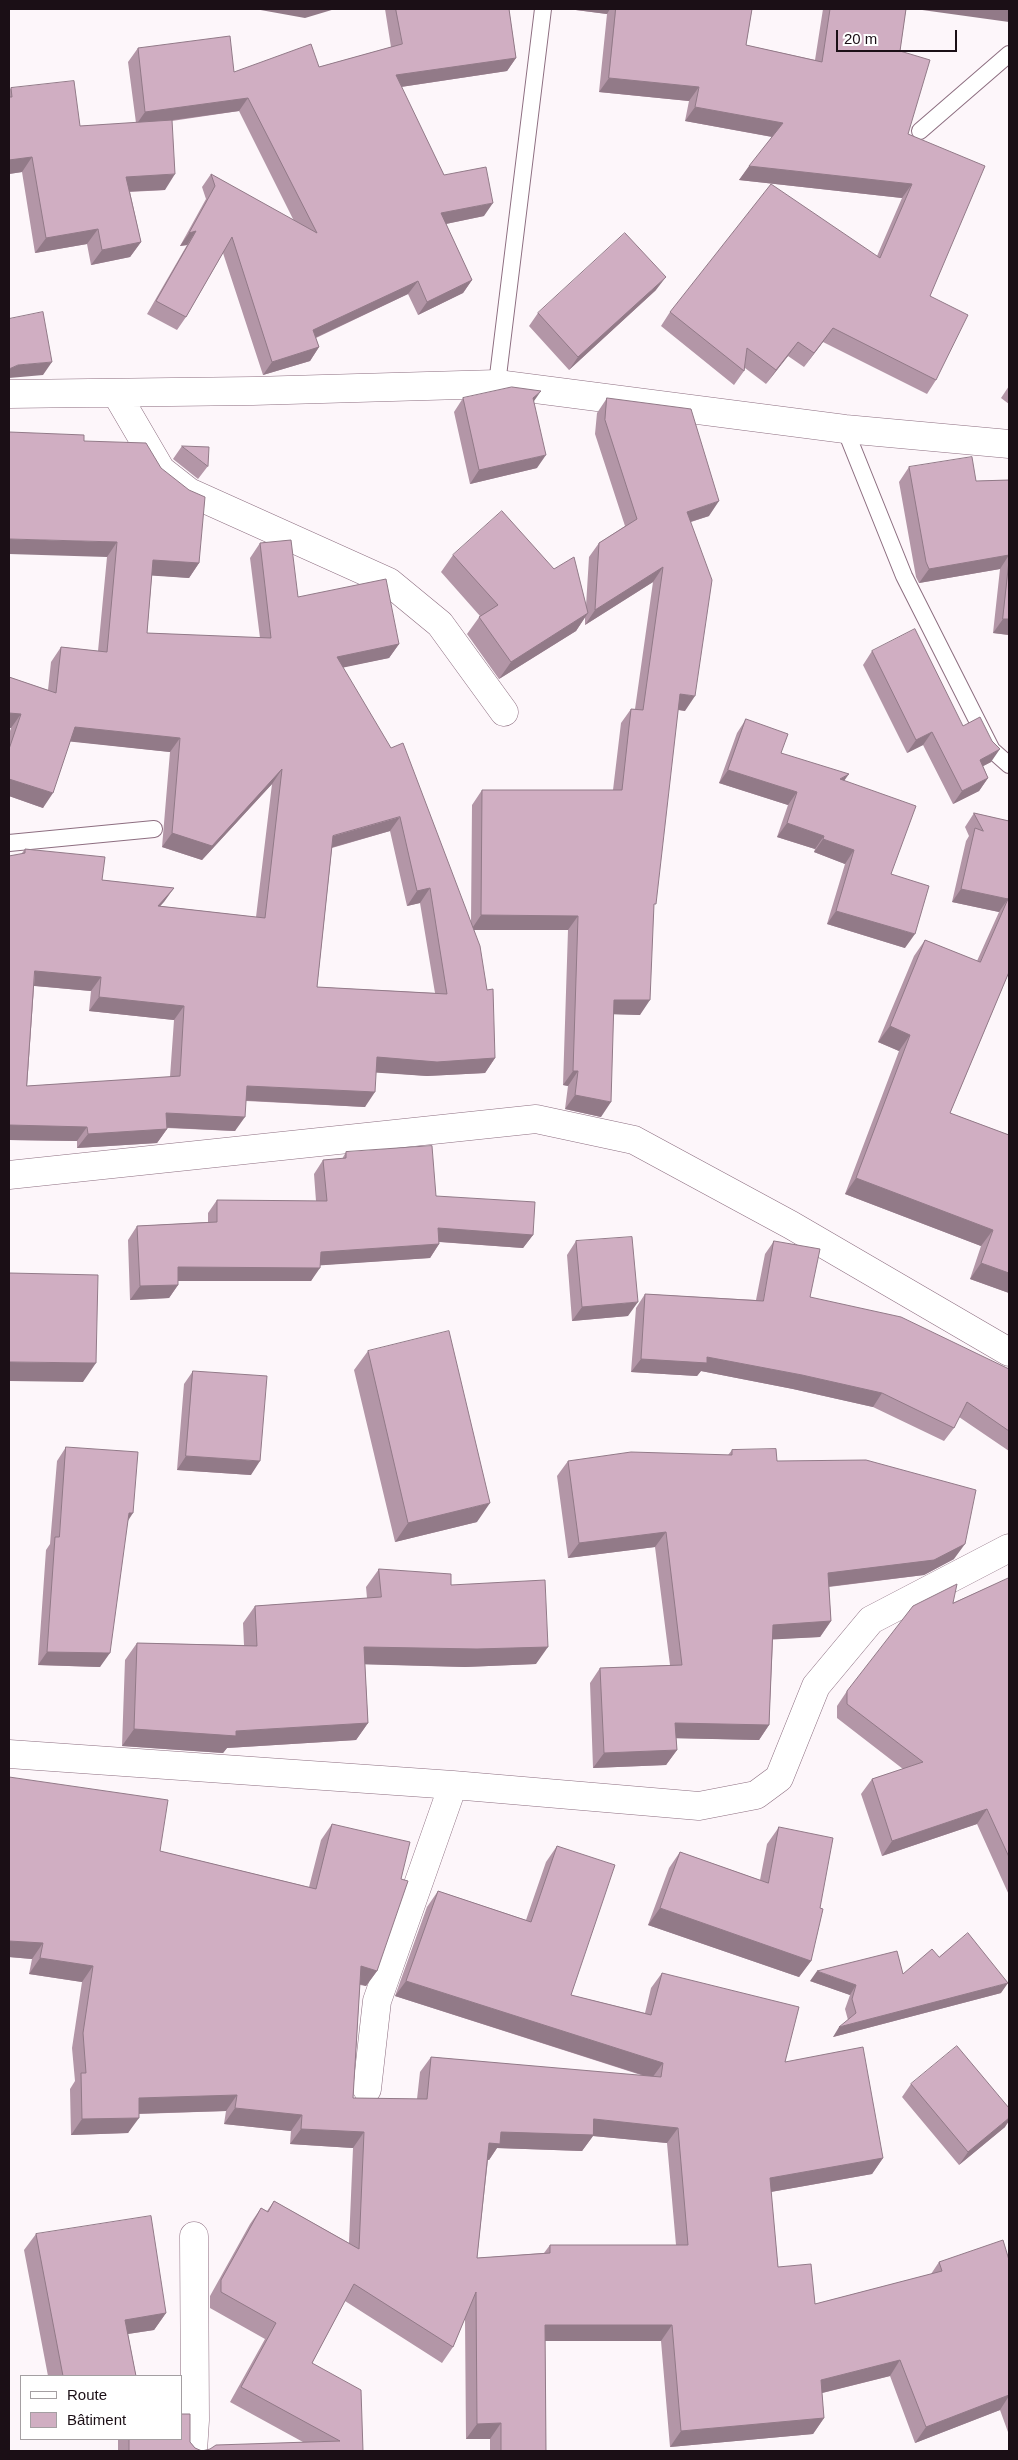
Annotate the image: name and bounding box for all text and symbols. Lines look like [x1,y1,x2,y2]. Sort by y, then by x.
scale bar [838,20,959,52]
text: 20 m [844,30,877,47]
legend [20,2375,182,2440]
text: Route [67,2386,107,2403]
text: Bâtiment [67,2411,126,2428]

